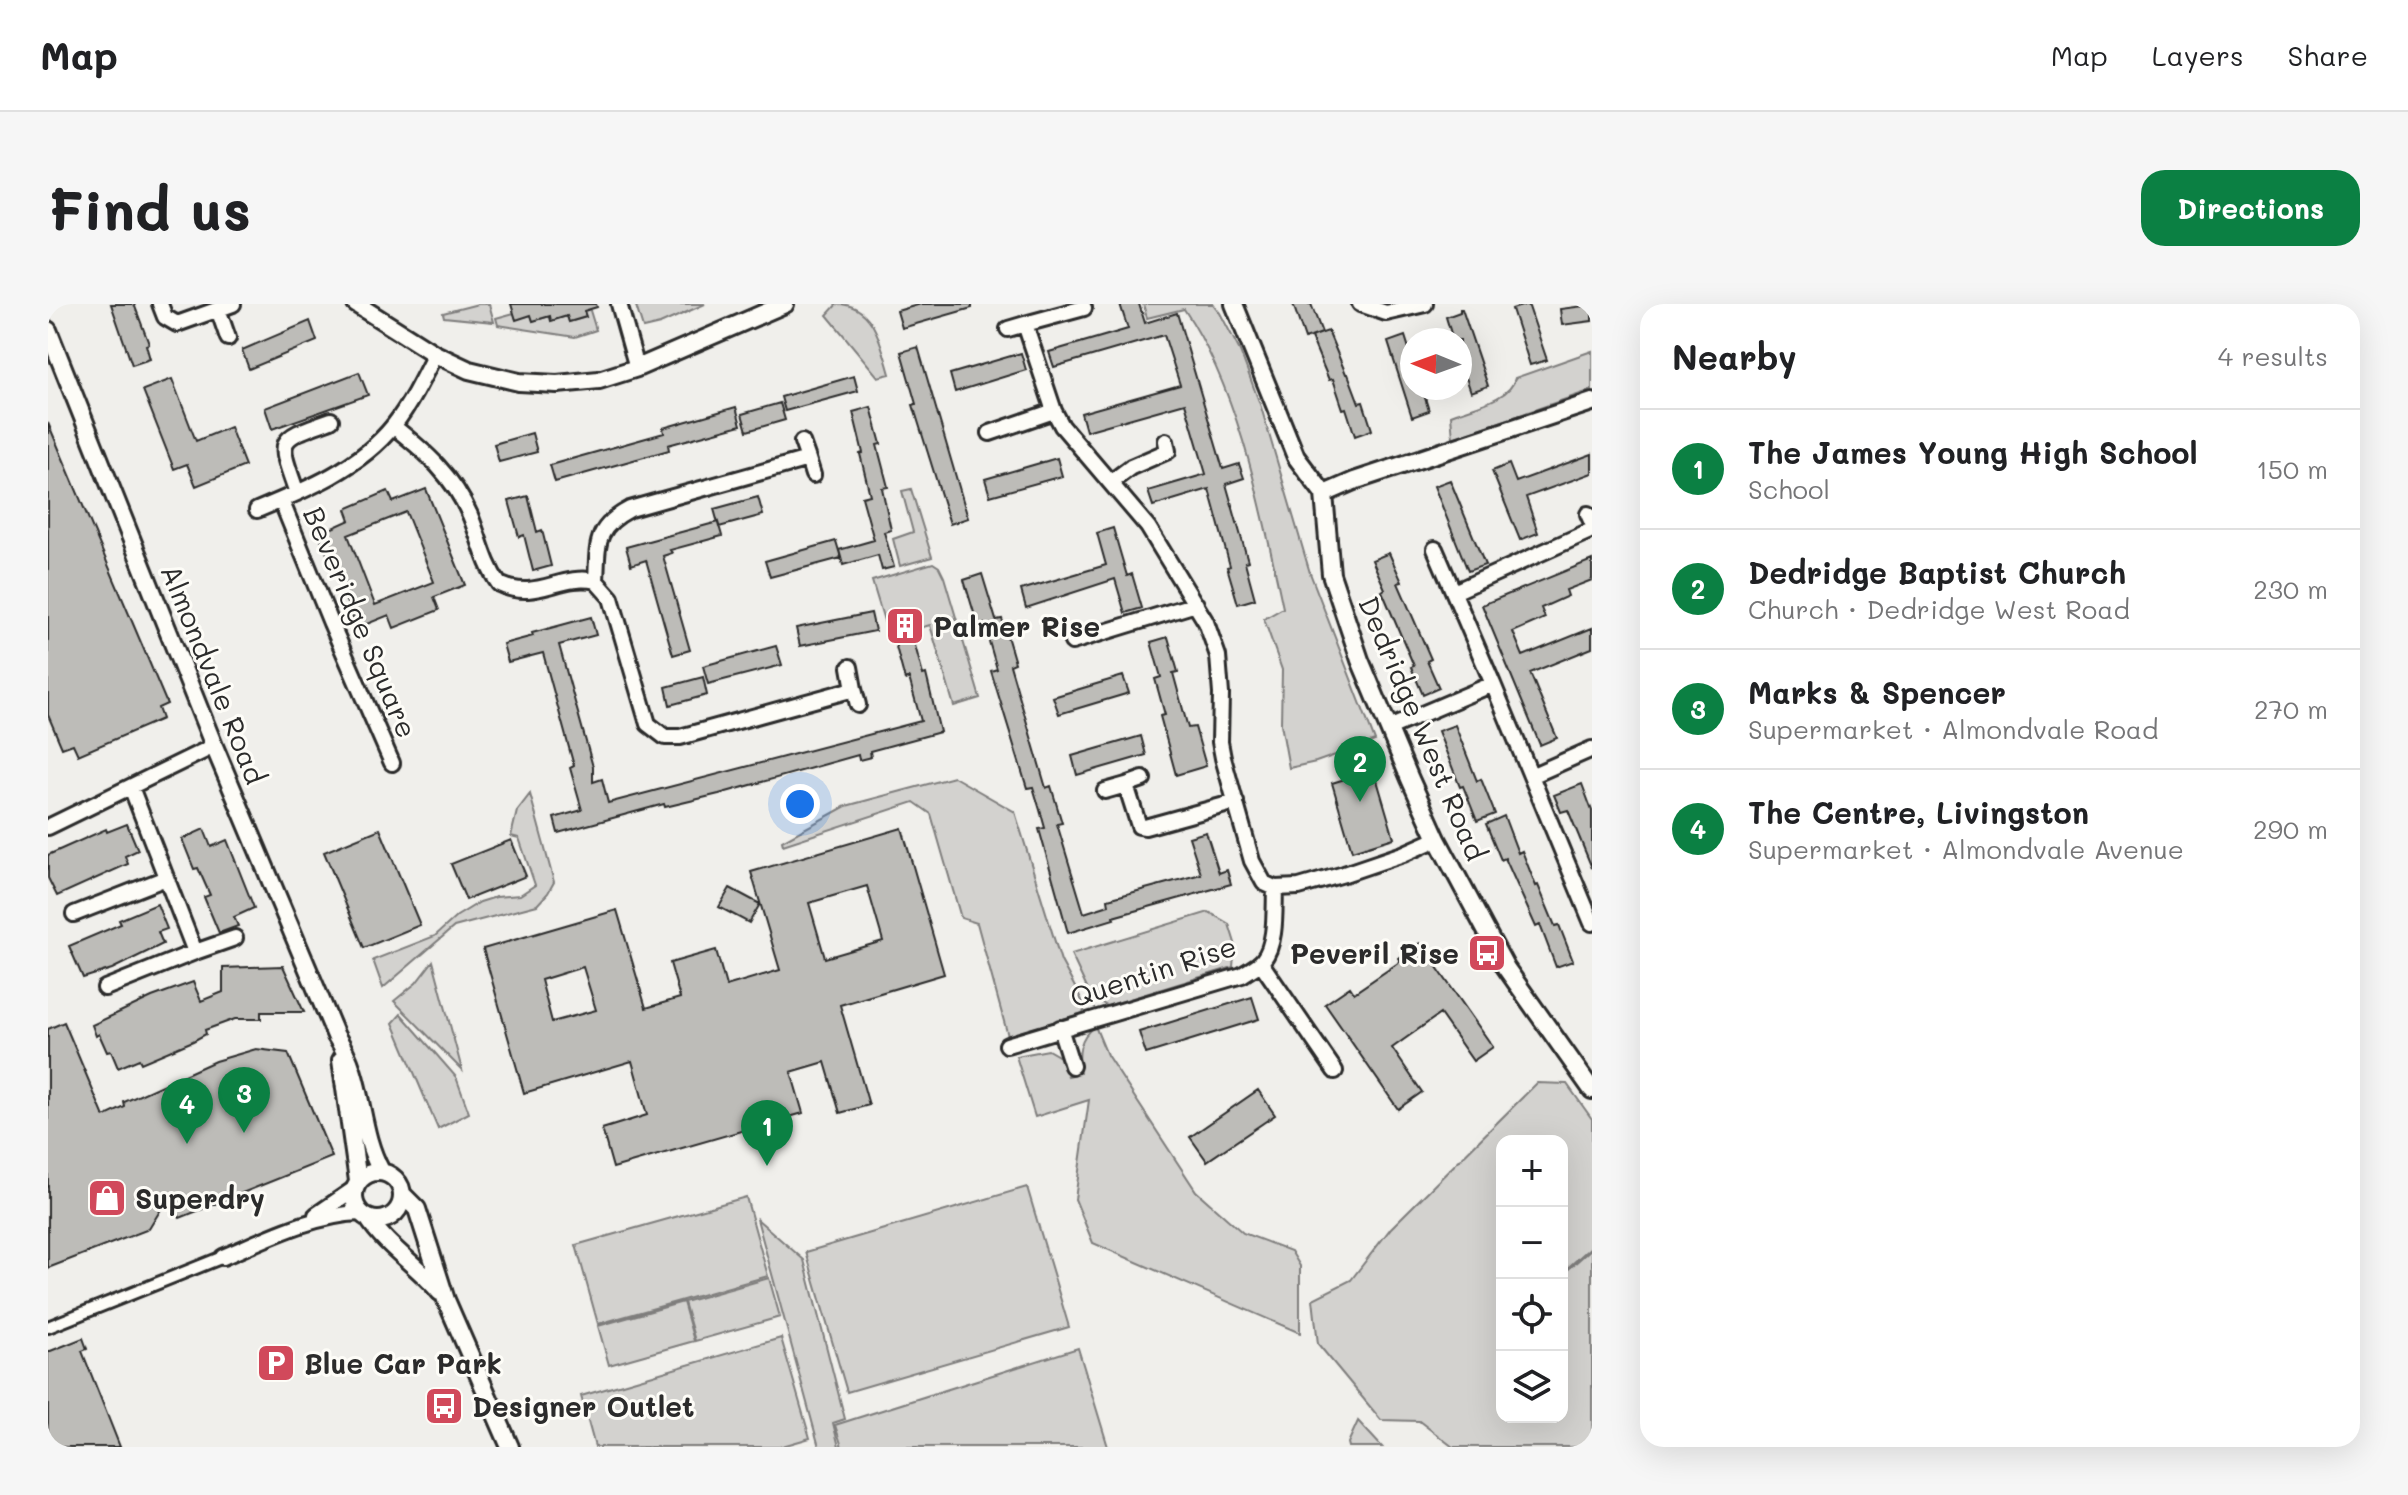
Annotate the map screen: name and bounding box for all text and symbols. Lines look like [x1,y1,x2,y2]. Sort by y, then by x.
text: Map [40,30,118,80]
text: Map [2051,37,2108,73]
text: Layers [2152,37,2244,73]
text: Share [2288,37,2368,73]
button: Directions [2141,170,2360,246]
text: Find us [48,172,251,245]
north arrow [1400,328,1472,400]
text: Nearby [1672,334,1797,379]
text: 4 results [2218,339,2328,373]
text: The James Young High School [1748,432,2198,472]
text: 1 [1692,452,1704,486]
text: 150 m [2256,452,2328,486]
text: School [1748,472,1830,506]
street label: Beveridge Square [296,501,426,743]
text: Dedridge Baptist Church [1748,552,2126,592]
street label: Almondvale Road [153,559,275,789]
text: 2 [1691,572,1705,606]
text: 230 m [2253,572,2328,606]
street label: Dedridge West Road [1351,590,1495,866]
text: Church · Dedridge West Road [1748,592,2130,626]
building icon: Palmer Rise [884,605,926,647]
place label: Palmer Rise [933,608,1100,644]
text: Marks & Spencer [1748,672,2006,712]
text: 3 [1690,692,1706,726]
text: 270 m [2254,692,2328,726]
text: Supermarket · Almondvale Road [1748,712,2159,746]
pin: 2 [1334,736,1386,802]
your location [780,784,820,824]
text: The Centre, Livingston [1748,792,2089,832]
text: 4 [1690,812,1706,846]
text: 290 m [2253,812,2328,846]
text: Supermarket · Almondvale Avenue [1748,832,2184,866]
street label: Quentin Rise [1065,927,1241,1015]
bus stop icon: Peveril Rise [1466,932,1508,974]
place label: Peveril Rise [1290,935,1459,971]
pin: 3 [218,1067,270,1133]
pin: 4 [161,1078,213,1144]
pin: 1 [741,1100,793,1166]
map controls [1496,1135,1568,1423]
button: + [1496,1135,1568,1207]
shop icon: Superdry [86,1177,128,1219]
place label: Superdry [135,1180,265,1217]
button: − [1496,1207,1568,1279]
button: locate [1496,1279,1568,1351]
parking icon: Blue Car Park [255,1342,297,1384]
place label: Blue Car Park [304,1345,502,1381]
button: layers [1496,1351,1568,1423]
bus stop icon: Designer Outlet [423,1385,465,1427]
place label: Designer Outlet [472,1388,694,1424]

